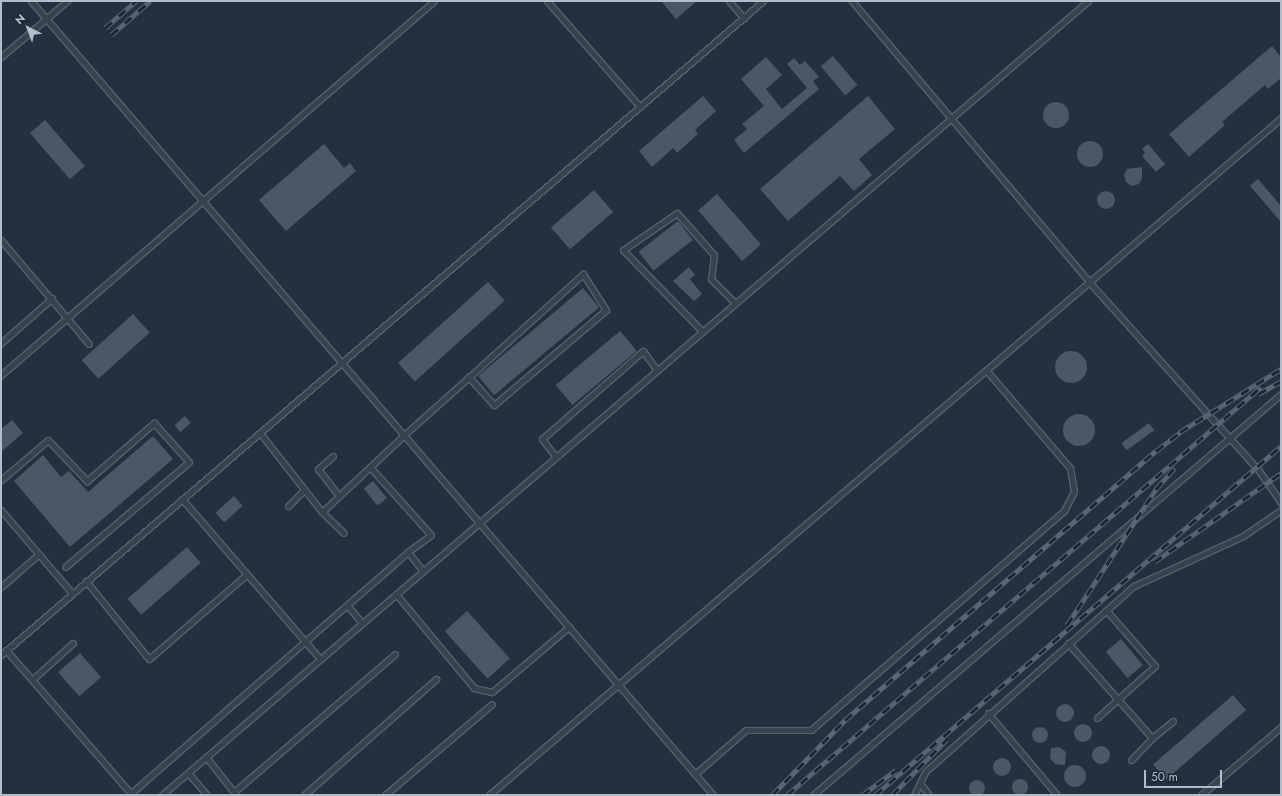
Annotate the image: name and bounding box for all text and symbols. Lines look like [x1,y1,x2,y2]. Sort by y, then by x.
north arrow [8,8,48,48]
text: N [11,10,29,28]
scale bar [1146,762,1224,788]
text: 50 m [1151,768,1178,786]

